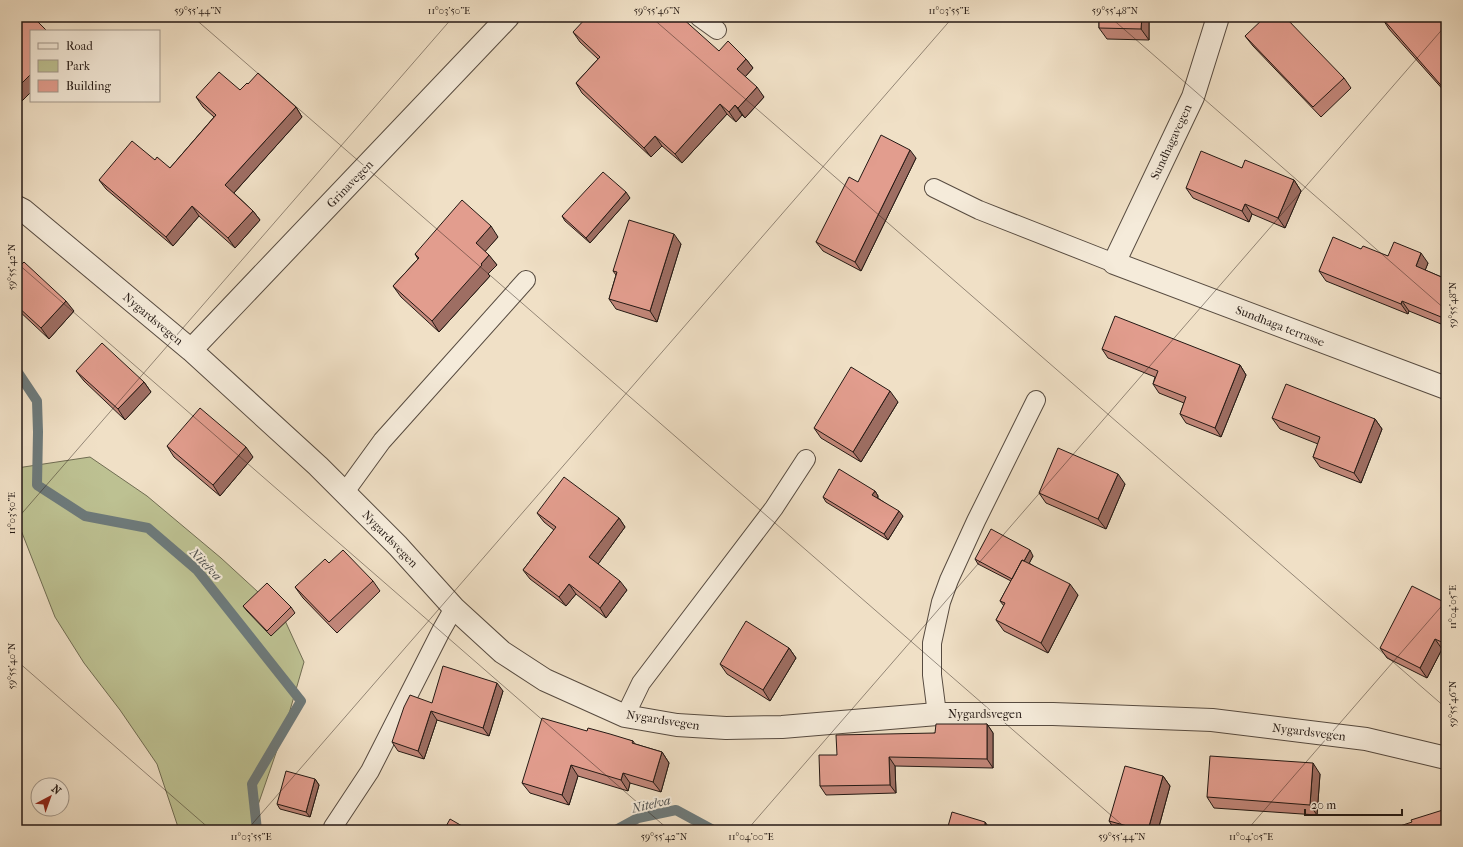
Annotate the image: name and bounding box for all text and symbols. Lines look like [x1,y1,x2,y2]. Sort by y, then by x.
text: 59°55'44"N [174,5,222,17]
text: 11°03'50"E [428,5,470,17]
text: 59°55'46"N [634,5,681,17]
text: 11°03'55"E [928,5,970,17]
text: 59°55'48"N [1092,5,1139,17]
legend [30,30,160,102]
text: Road [66,39,93,53]
text: Park [66,59,91,73]
text: Building [66,79,111,93]
street label: Sundhagavegen [1147,102,1195,182]
street label: Grinavegen [324,157,376,211]
text: 59°55'42"N [6,243,18,290]
text: 59°55'48"N [1447,281,1459,328]
street label: Nygardsvegen [120,290,186,348]
street label: Sundhaga terrasse [1234,303,1326,349]
text: 11°03'50"E [6,492,18,534]
street label: Nygardsvegen [359,508,421,570]
water label: Nitelva [186,544,225,584]
text: 11°04'05"E [1447,585,1459,629]
text: 59°55'40"N [6,642,18,689]
text: 59°55'46"N [1447,680,1459,727]
street label: Nygardsvegen [625,707,701,733]
street label: Nygardsvegen [948,707,1022,721]
street label: Nygardsvegen [1271,721,1347,743]
north arrow [30,777,70,817]
text: N [49,782,64,798]
scale bar [1305,791,1402,817]
water label: Nitelva [629,792,672,816]
text: 20 m [1311,798,1336,812]
text: 11°03'55"E [230,831,272,843]
text: 59°55'42"N [641,831,688,843]
text: 11°04'00"E [728,831,774,843]
text: 59°55'44"N [1098,831,1146,843]
text: 11°04'05"E [1229,831,1273,843]

